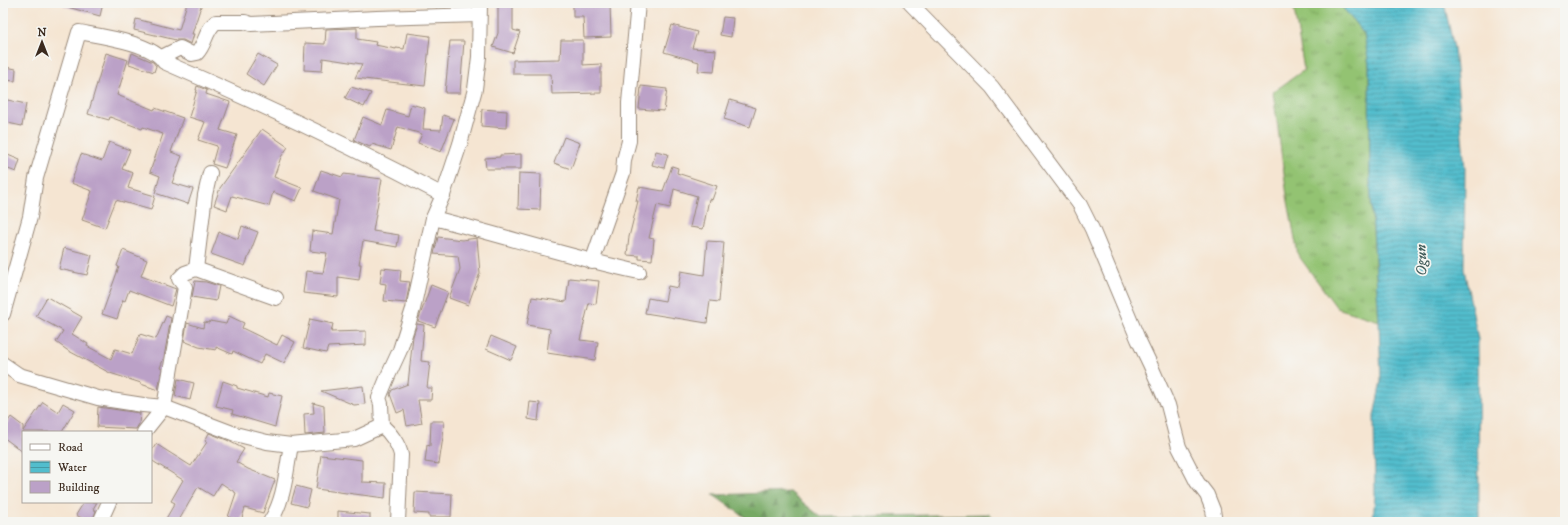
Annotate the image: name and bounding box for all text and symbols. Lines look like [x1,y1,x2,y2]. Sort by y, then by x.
north arrow [22,22,62,62]
text: N [37,26,47,40]
water label: Ogun [1412,244,1431,276]
legend [22,431,152,503]
text: Road [58,440,83,455]
text: Water [57,460,87,475]
text: Building [58,480,99,495]

